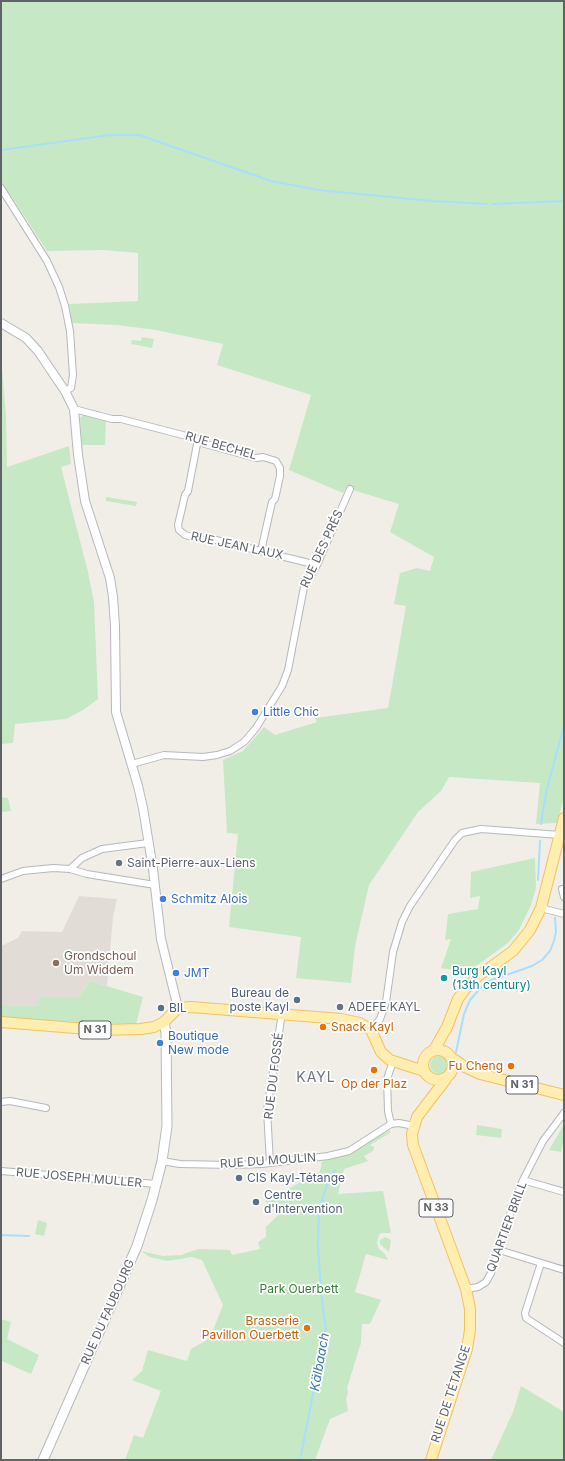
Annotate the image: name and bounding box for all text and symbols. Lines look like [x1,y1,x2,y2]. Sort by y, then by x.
street label: RUE BECHEL [183,429,259,463]
street label: RUE DES PRÉS [298,508,346,590]
street label: RUE JEAN LAUX [190,529,284,563]
place label: Little Chic [263,705,319,719]
marker: Little Chic [250,707,260,717]
place label: Saint-Pierre-aux-Liens [127,856,255,870]
marker: Saint-Pierre-aux-Liens [114,858,124,868]
place label: Schmitz Alois [171,892,248,906]
marker: Schmitz Alois [158,894,168,904]
place label: Grondschoul Um Widdem [64,949,136,977]
marker: Grondschoul Um Widdem [51,958,61,968]
place label: Burg Kayl (13th century) [452,964,531,992]
place label: JMT [184,966,209,980]
marker: JMT [171,968,181,978]
marker: Burg Kayl (13th century) [439,973,449,983]
place label: Bureau de poste Kayl [230,986,289,1014]
marker: Bureau de poste Kayl [292,995,302,1005]
place label: ADEFE KAYL [348,1000,420,1014]
place label: BIL [169,1001,187,1015]
marker: ADEFE KAYL [335,1002,345,1012]
marker: BIL [156,1003,166,1013]
place label: Snack Kayl [331,1020,394,1034]
road number: N 31 [79,1021,111,1039]
marker: Snack Kayl [318,1022,328,1032]
place label: Boutique New mode [168,1029,229,1057]
street label: RUE DU FOSSÉ [262,1032,286,1120]
marker: Boutique New mode [155,1038,165,1048]
place label: Fu Cheng [449,1059,503,1073]
marker: Fu Cheng [506,1061,516,1071]
marker: Op der Plaz [369,1065,379,1075]
district label: KAYL [296,1070,336,1086]
road number: N 31 [506,1076,538,1094]
place label: Op der Plaz [341,1077,407,1091]
street label: RUE DU MOULIN [220,1150,316,1172]
street label: RUE JOSEPH MULLER [15,1165,143,1191]
place label: CIS Kayl-Tétange [247,1171,345,1185]
marker: CIS Kayl-Tétange [234,1173,244,1183]
street label: QUARTIER BRILL [484,1180,530,1274]
place label: Centre d'Intervention [264,1188,342,1216]
marker: Centre d'Intervention [251,1197,261,1207]
road number: N 33 [419,1199,453,1217]
street label: RUE DU FAUBOURG [78,1257,138,1367]
park label: Park Ouerbett [260,1282,338,1296]
place label: Brasserie Pavillon Ouerbett [202,1314,299,1342]
marker: Brasserie Pavillon Ouerbett [302,1323,312,1333]
water label: Kälbaach [307,1332,333,1392]
street label: RUE DE TÉTANGE [428,1343,474,1445]

